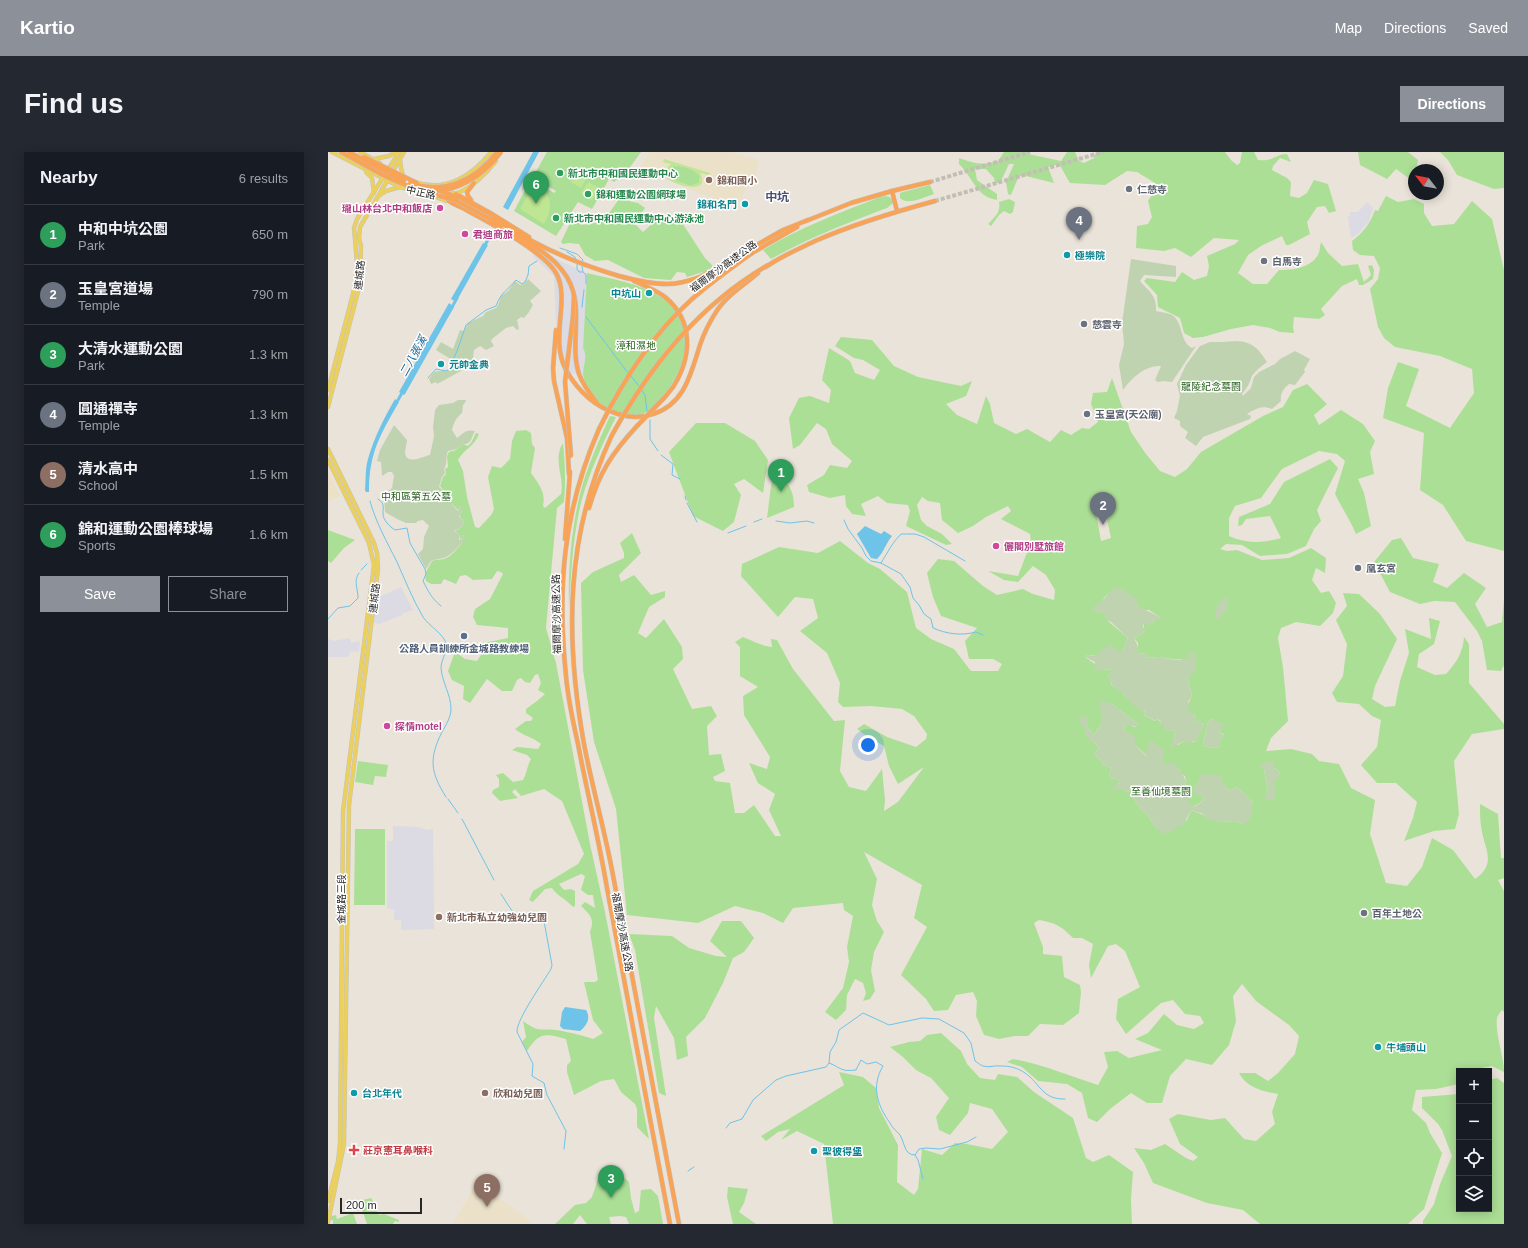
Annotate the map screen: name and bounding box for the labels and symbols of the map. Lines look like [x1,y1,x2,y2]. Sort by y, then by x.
north arrow [1408,164,1444,200]
marker: 新北市中和國民運動中心 [555,168,565,178]
place label: 新北市中和國民運動中心 [568,168,678,179]
pin: 6 [523,171,549,204]
marker: 錦和國小 [704,175,714,185]
place label: 錦和國小 [717,175,758,186]
street label: 中正路 [405,184,437,201]
marker: 仁慈寺 [1124,184,1134,194]
place label: 仁慈寺 [1137,184,1167,195]
marker: 錦和運動公園網球場 [583,189,593,199]
place label: 錦和運動公園網球場 [596,189,686,200]
district label: 中坑 [765,190,789,204]
place label: 錦和名門 [697,199,737,210]
marker: 錦和名門 [740,199,750,209]
place label: 瓏山林台北中和飯店 [342,203,432,214]
marker: 瓏山林台北中和飯店 [435,203,445,213]
pin: 4 [1066,207,1092,240]
marker: 新北市中和國民運動中心游泳池 [551,213,561,223]
place label: 新北市中和國民運動中心游泳池 [564,213,704,224]
marker: 君迪商旅 [460,229,470,239]
place label: 君迪商旅 [473,229,513,240]
street label: 福爾摩沙高速公路 [688,238,759,294]
marker: 極樂院 [1062,250,1072,260]
place label: 極樂院 [1074,250,1105,261]
marker: 白馬寺 [1259,256,1269,266]
place label: 白馬寺 [1272,256,1302,267]
street label: 連城路 [352,260,367,291]
place label: 中坑山 [611,288,641,299]
marker: 中坑山 [644,288,654,298]
marker: 慈雲寺 [1079,319,1089,329]
place label: 慈雲寺 [1092,319,1122,330]
water label: 二八張溪 [397,332,430,378]
park label: 漳和濕地 [616,340,656,351]
marker: 元帥金典 [436,359,446,369]
place label: 元帥金典 [449,359,489,370]
park label: 龍陵紀念墓園 [1181,381,1241,392]
marker: 玉皇宮(天公廟) [1082,409,1092,419]
place label: 玉皇宮(天公廟) [1095,409,1162,420]
pin: 1 [768,459,794,492]
park label: 中和區第五公墓 [381,491,451,502]
pin: 2 [1090,492,1116,525]
marker: 儷閣別墅旅館 [991,541,1001,551]
place label: 儷閣別墅旅館 [1004,541,1064,552]
marker: 凰玄宮 [1353,563,1363,573]
place label: 凰玄宮 [1366,563,1396,574]
street label: 福爾摩沙高速公路 [550,574,563,654]
street label: 連城路 [367,583,382,614]
marker: 公路人員訓練所金城路教練場 [459,631,469,641]
place label: 公路人員訓練所金城路教練場 [399,643,529,654]
marker: 探情motel [382,721,392,731]
place label: 探情motel [395,721,442,732]
your location [858,735,878,755]
park label: 至善仙境墓園 [1131,786,1191,797]
street label: 金城路三段 [336,874,347,924]
street label: 福爾摩沙高速公路 [610,892,635,972]
marker: 百年土地公 [1359,908,1369,918]
place label: 百年土地公 [1372,908,1422,919]
marker: 新北市私立幼強幼兒園 [434,912,444,922]
place label: 新北市私立幼強幼兒園 [447,912,547,923]
marker: 牛埔頭山 [1373,1042,1383,1052]
place label: 牛埔頭山 [1386,1042,1426,1053]
marker: 台北年代 [349,1088,359,1098]
place label: 台北年代 [362,1088,402,1099]
marker: 欣和幼兒園 [480,1088,490,1098]
place label: 欣和幼兒園 [493,1088,543,1099]
marker: 莊京憲耳鼻喉科 [348,1144,360,1156]
place label: 莊京憲耳鼻喉科 [363,1145,433,1156]
marker: 聖彼得堡 [809,1146,819,1156]
place label: 聖彼得堡 [822,1146,863,1157]
pin: 3 [598,1165,624,1198]
pin: 5 [474,1174,500,1207]
scale bar [340,1196,422,1215]

